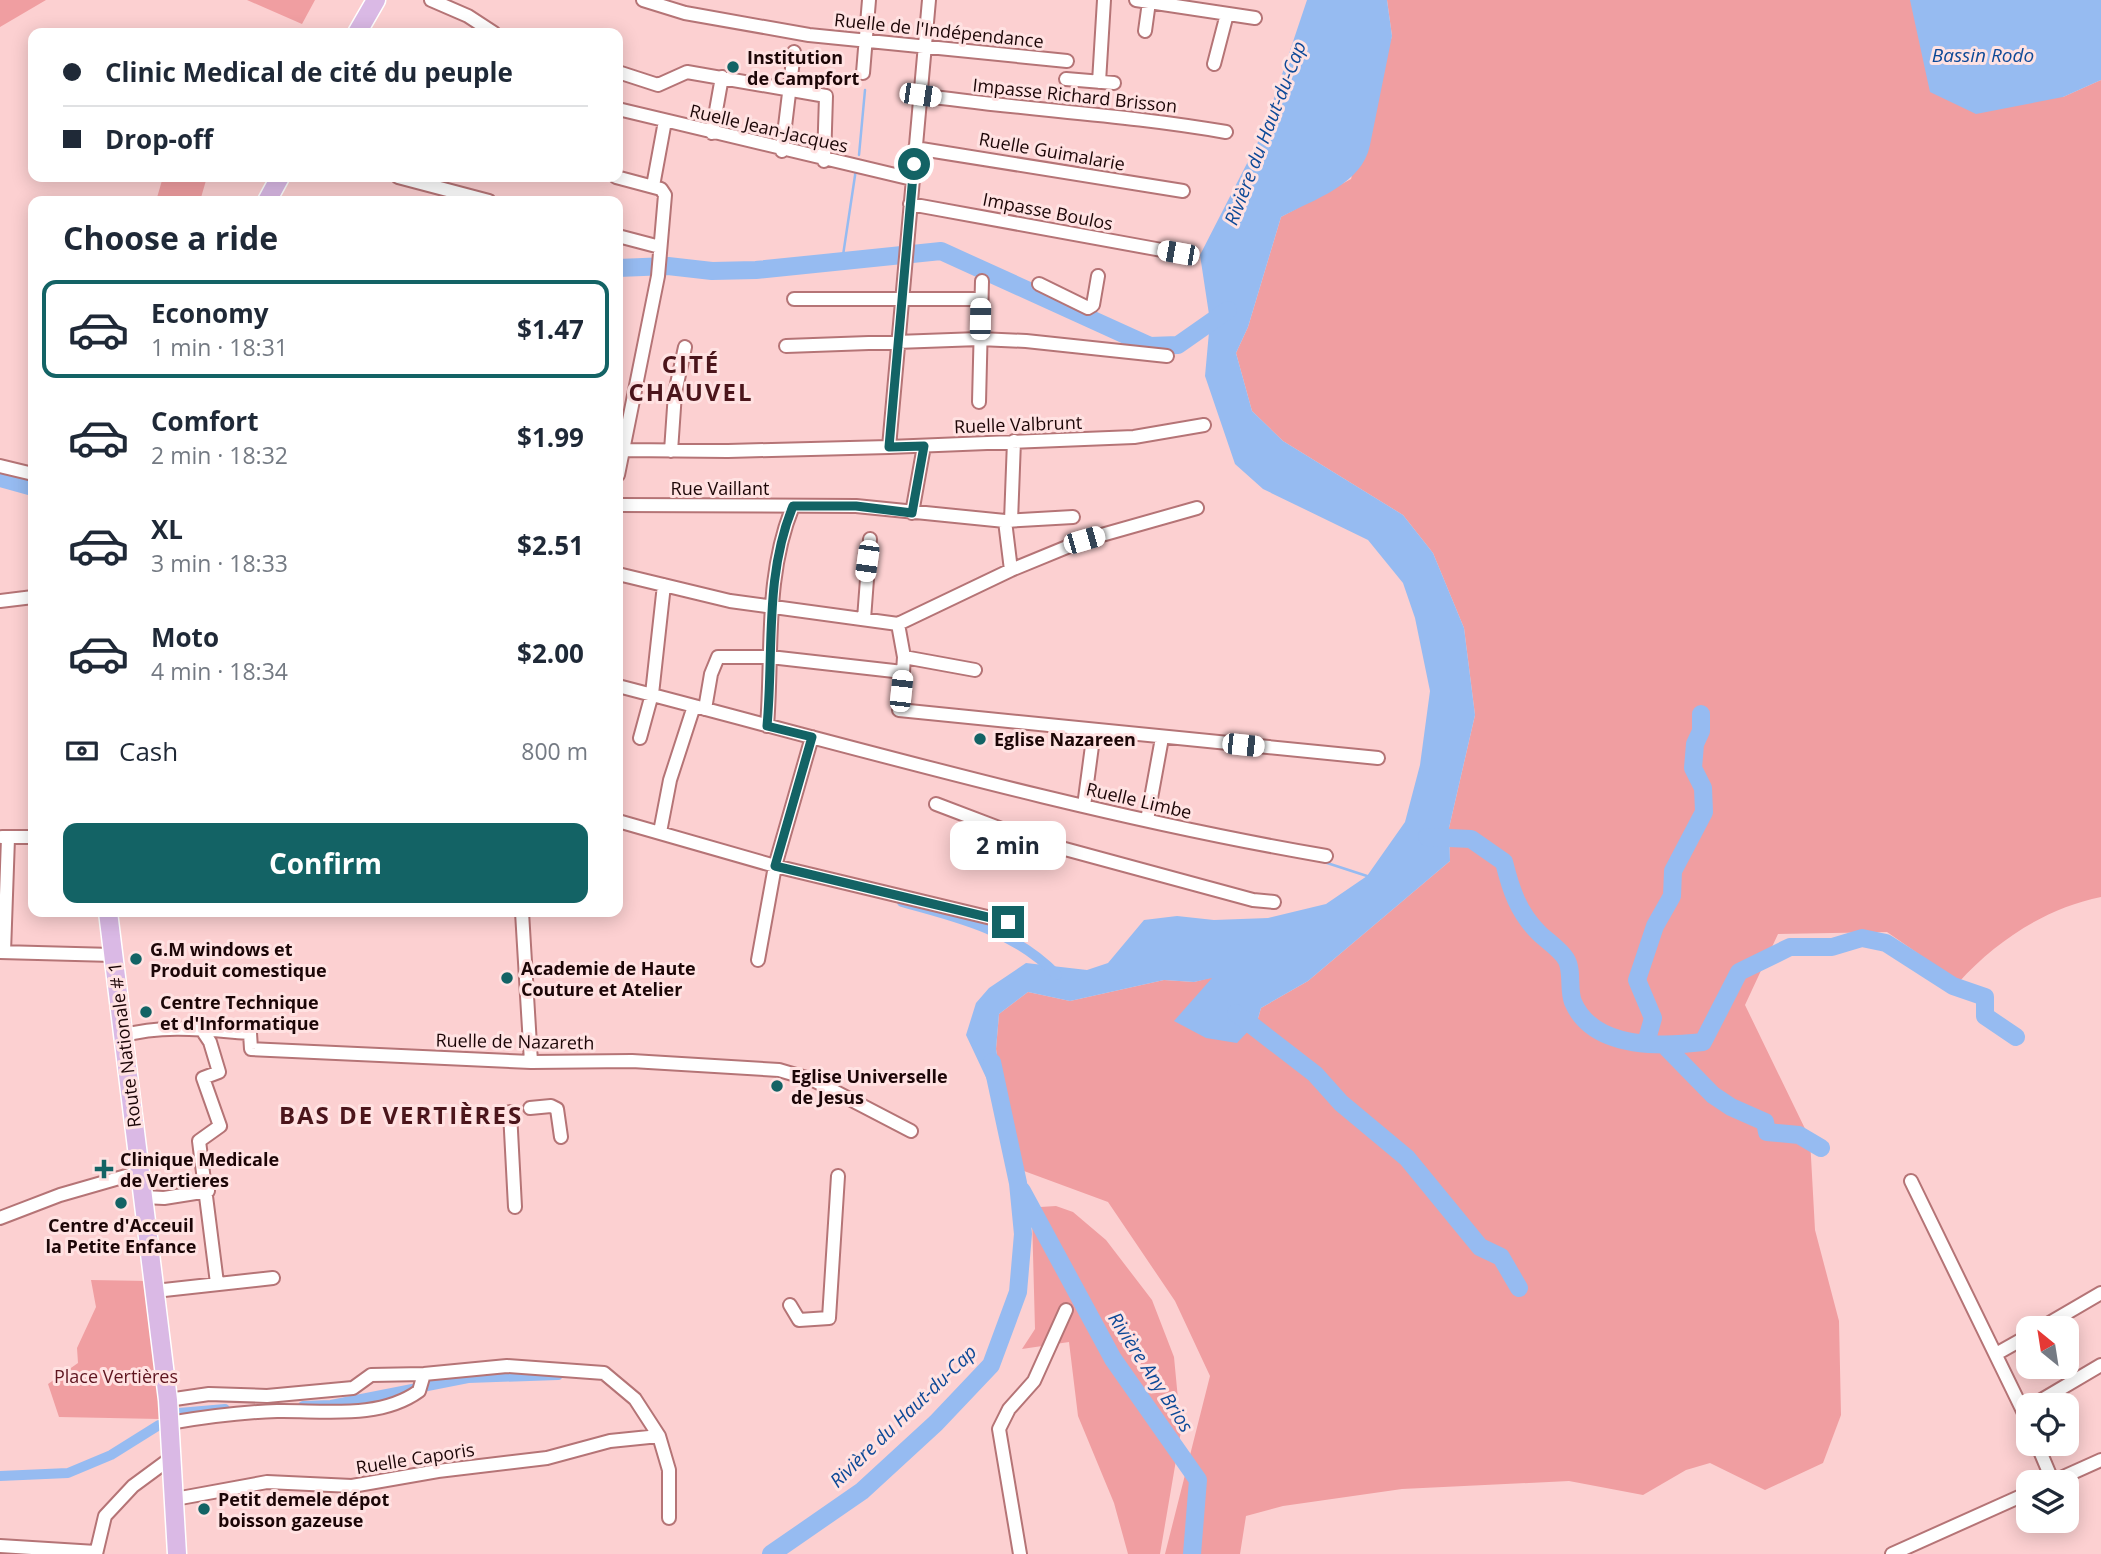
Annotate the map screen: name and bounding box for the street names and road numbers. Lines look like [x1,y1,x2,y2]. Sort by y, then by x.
street label: Ruelle de l'Indépendance [833,7,1045,53]
street label: Impasse Richard Brisson [972,72,1178,118]
street label: Ruelle Jean-Jacques [687,98,851,158]
street label: Ruelle Guimalarie [977,126,1127,176]
street label: Impasse Boulos [981,187,1115,235]
street label: Ruelle Valbrunt [953,410,1083,438]
street label: Rue Vaillant [671,476,769,500]
street label: Ruelle Limbe [1084,776,1194,824]
street label: Route Nationale # 1 [102,961,146,1129]
street label: Ruelle de Nazareth [435,1028,595,1054]
street label: Ruelle Caporis [354,1437,476,1479]

